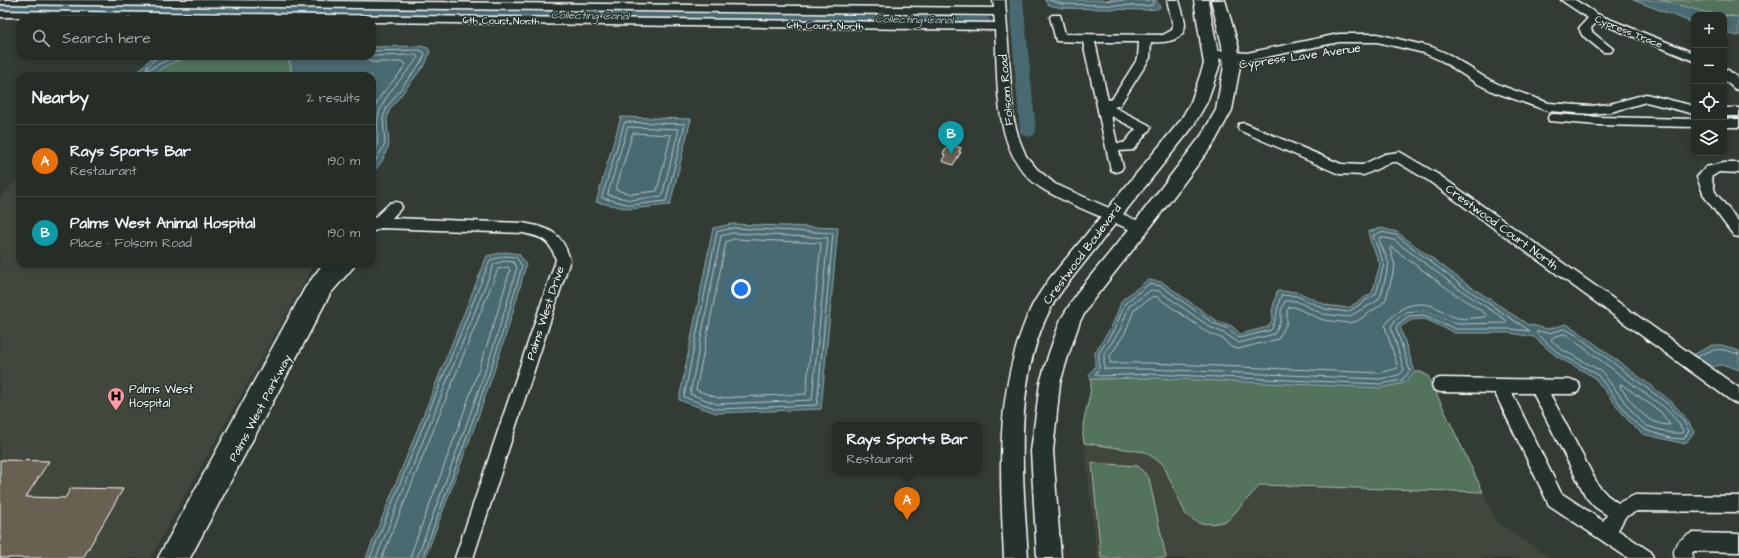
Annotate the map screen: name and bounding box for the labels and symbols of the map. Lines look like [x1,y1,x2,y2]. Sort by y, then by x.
water label: Collecting Canal [551,7,631,25]
water label: Collecting Canal [875,11,955,29]
street label: Cypress Trace [1592,12,1665,53]
street label: 6th Court North [462,13,540,29]
street label: 6th Court North [786,18,864,34]
street label: Cypress Lave Avenue [1238,39,1363,74]
street label: Folsom Road [995,54,1018,126]
pin: B [938,121,964,154]
street label: Crestwood Court North [1442,181,1562,274]
street label: Crestwood Boulevard [1039,201,1126,308]
street label: Palms West Drive [522,263,569,362]
your location [731,279,751,299]
street label: Palms West Parkway [225,351,297,465]
place label: Palms West Hospital [129,381,194,412]
hospital icon: Palms West Hospital [106,386,126,411]
pin: A [894,487,920,520]

